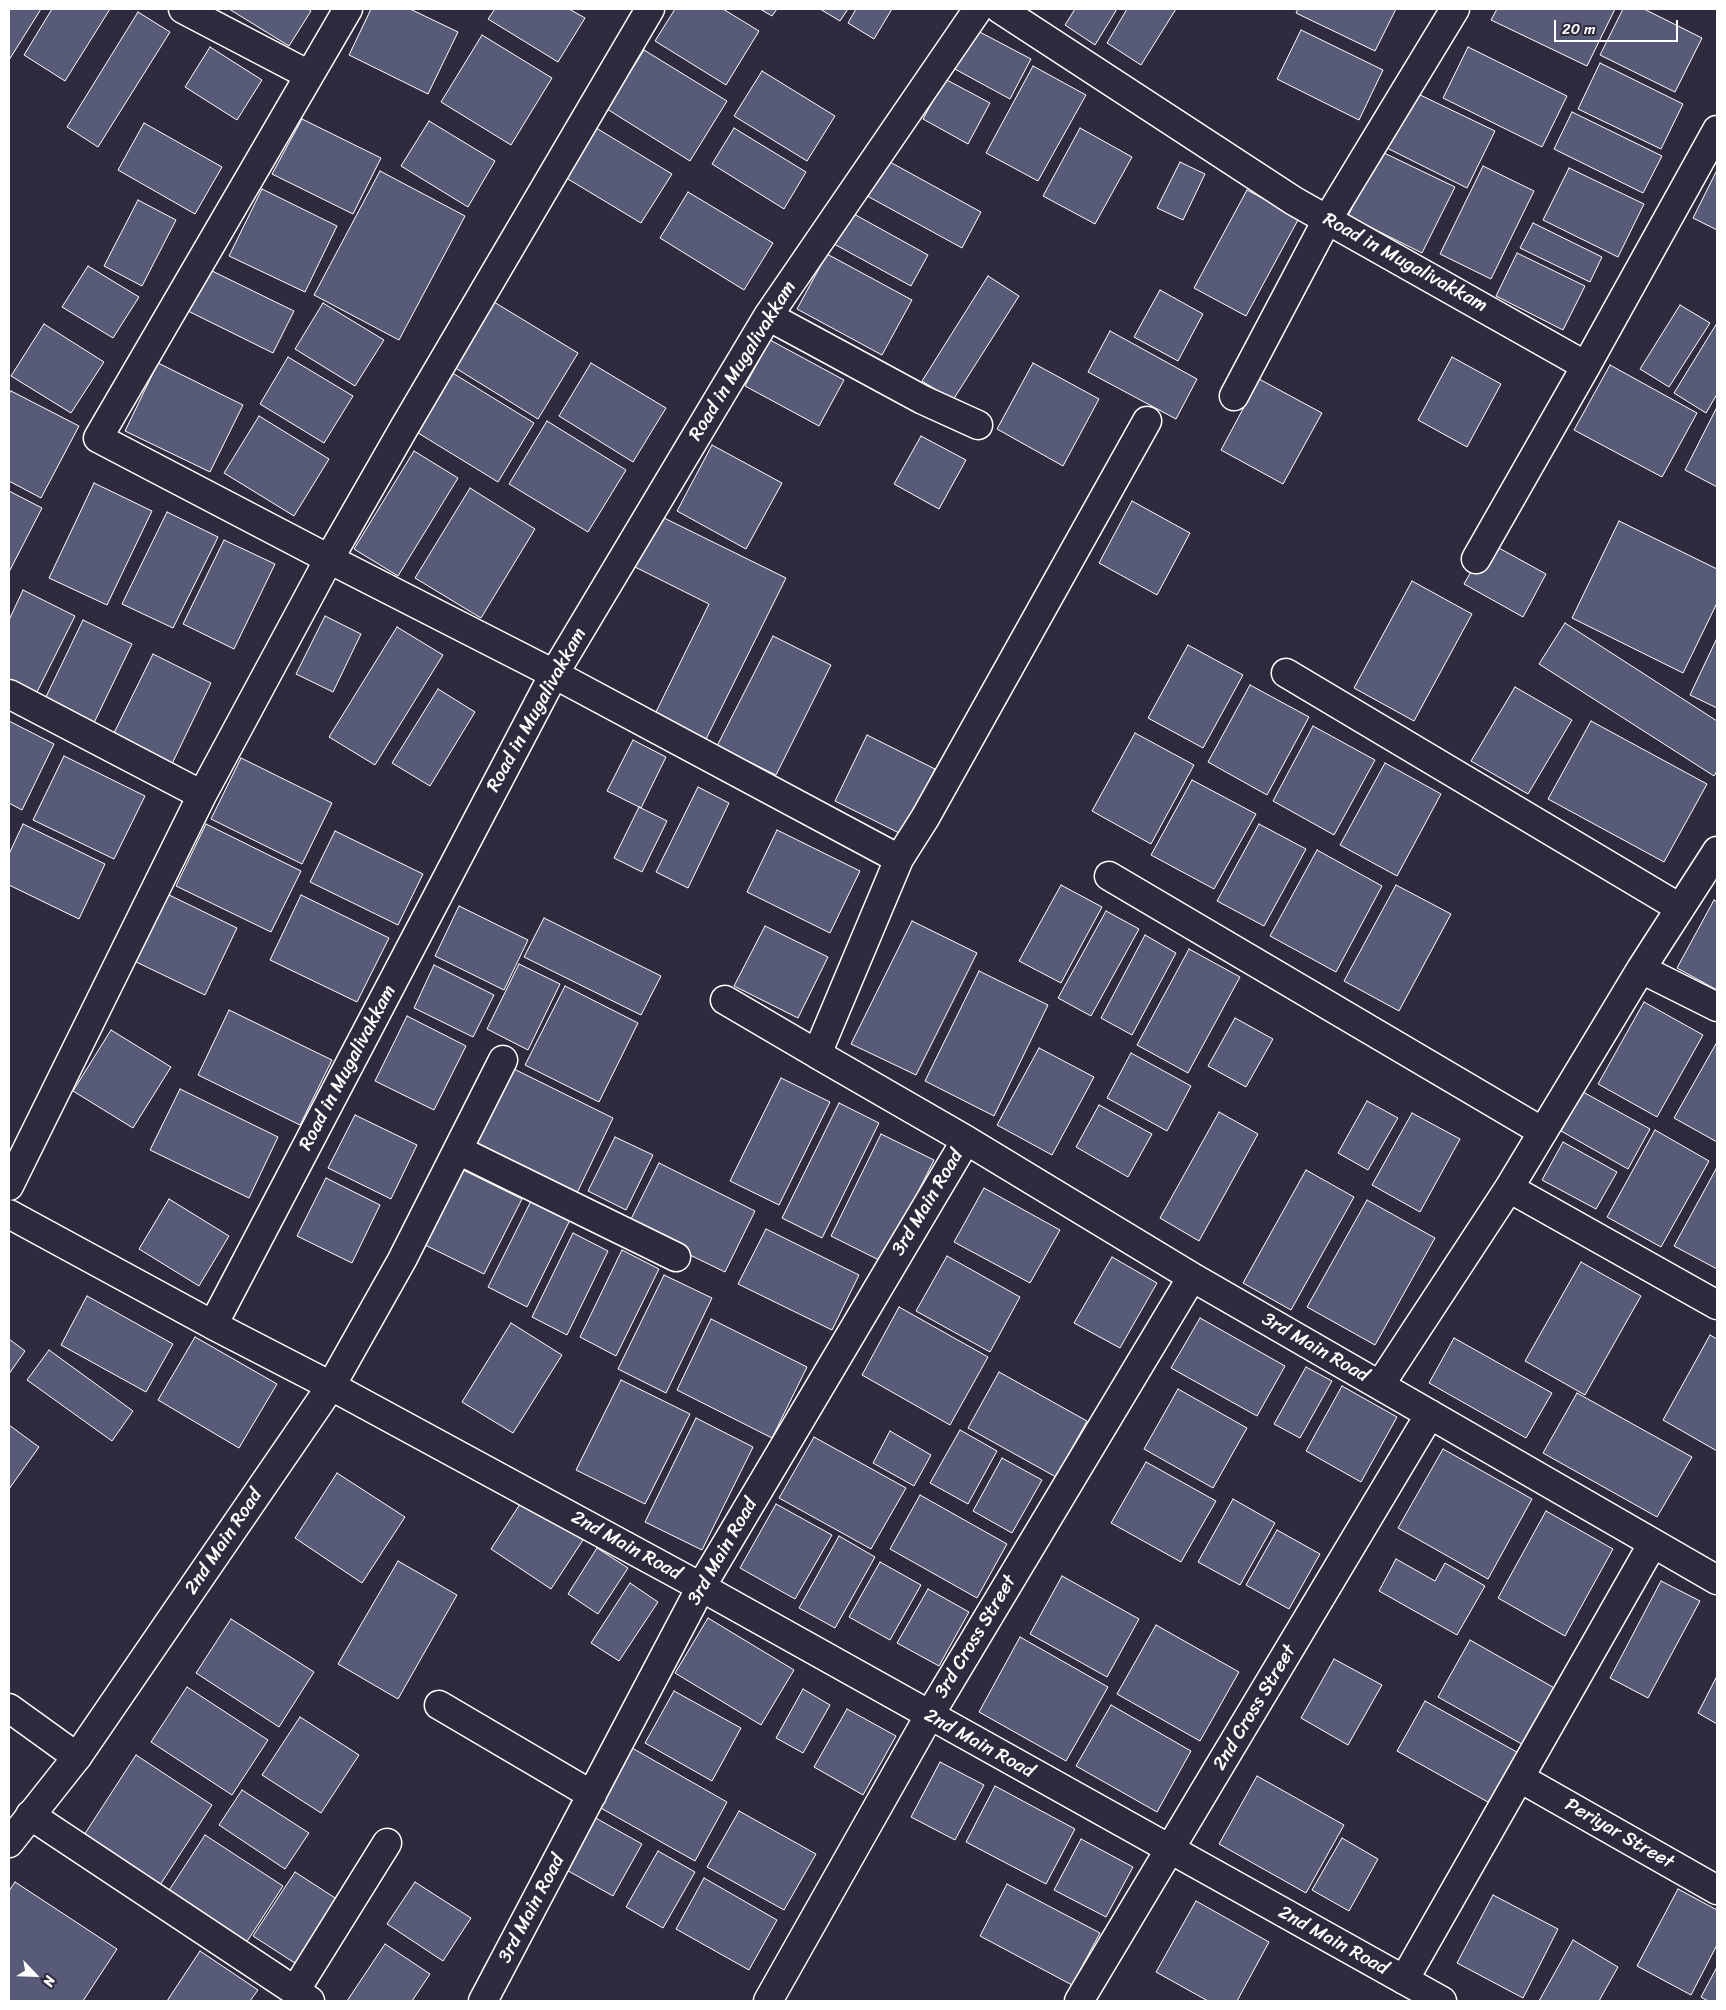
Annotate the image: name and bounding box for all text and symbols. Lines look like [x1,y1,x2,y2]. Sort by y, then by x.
scale bar [1556,10,1680,42]
text: 20 m [1562,16,1596,42]
street label: Road in Mugalivakkam [1319,208,1491,318]
street label: Road in Mugalivakkam [685,277,801,445]
street label: Road in Mugalivakkam [482,624,592,796]
street label: Road in Mugalivakkam [295,981,401,1155]
street label: 3rd Main Road [887,1146,969,1260]
street label: 3rd Main Road [1258,1308,1372,1388]
street label: 2nd Main Road [180,1485,268,1599]
street label: 3rd Main Road [683,1495,763,1609]
street label: 2nd Main Road [567,1506,685,1586]
street label: 3rd Cross Street [930,1571,1022,1703]
street label: 2nd Cross Street [1209,1641,1301,1775]
street label: 2nd Main Road [920,1704,1038,1784]
street label: Periyar Street [1561,1794,1677,1874]
street label: 3rd Main Road [494,1851,570,1967]
street label: 2nd Main Road [1274,1901,1392,1981]
north arrow [10,1950,60,2000]
text: N [36,1972,63,1991]

